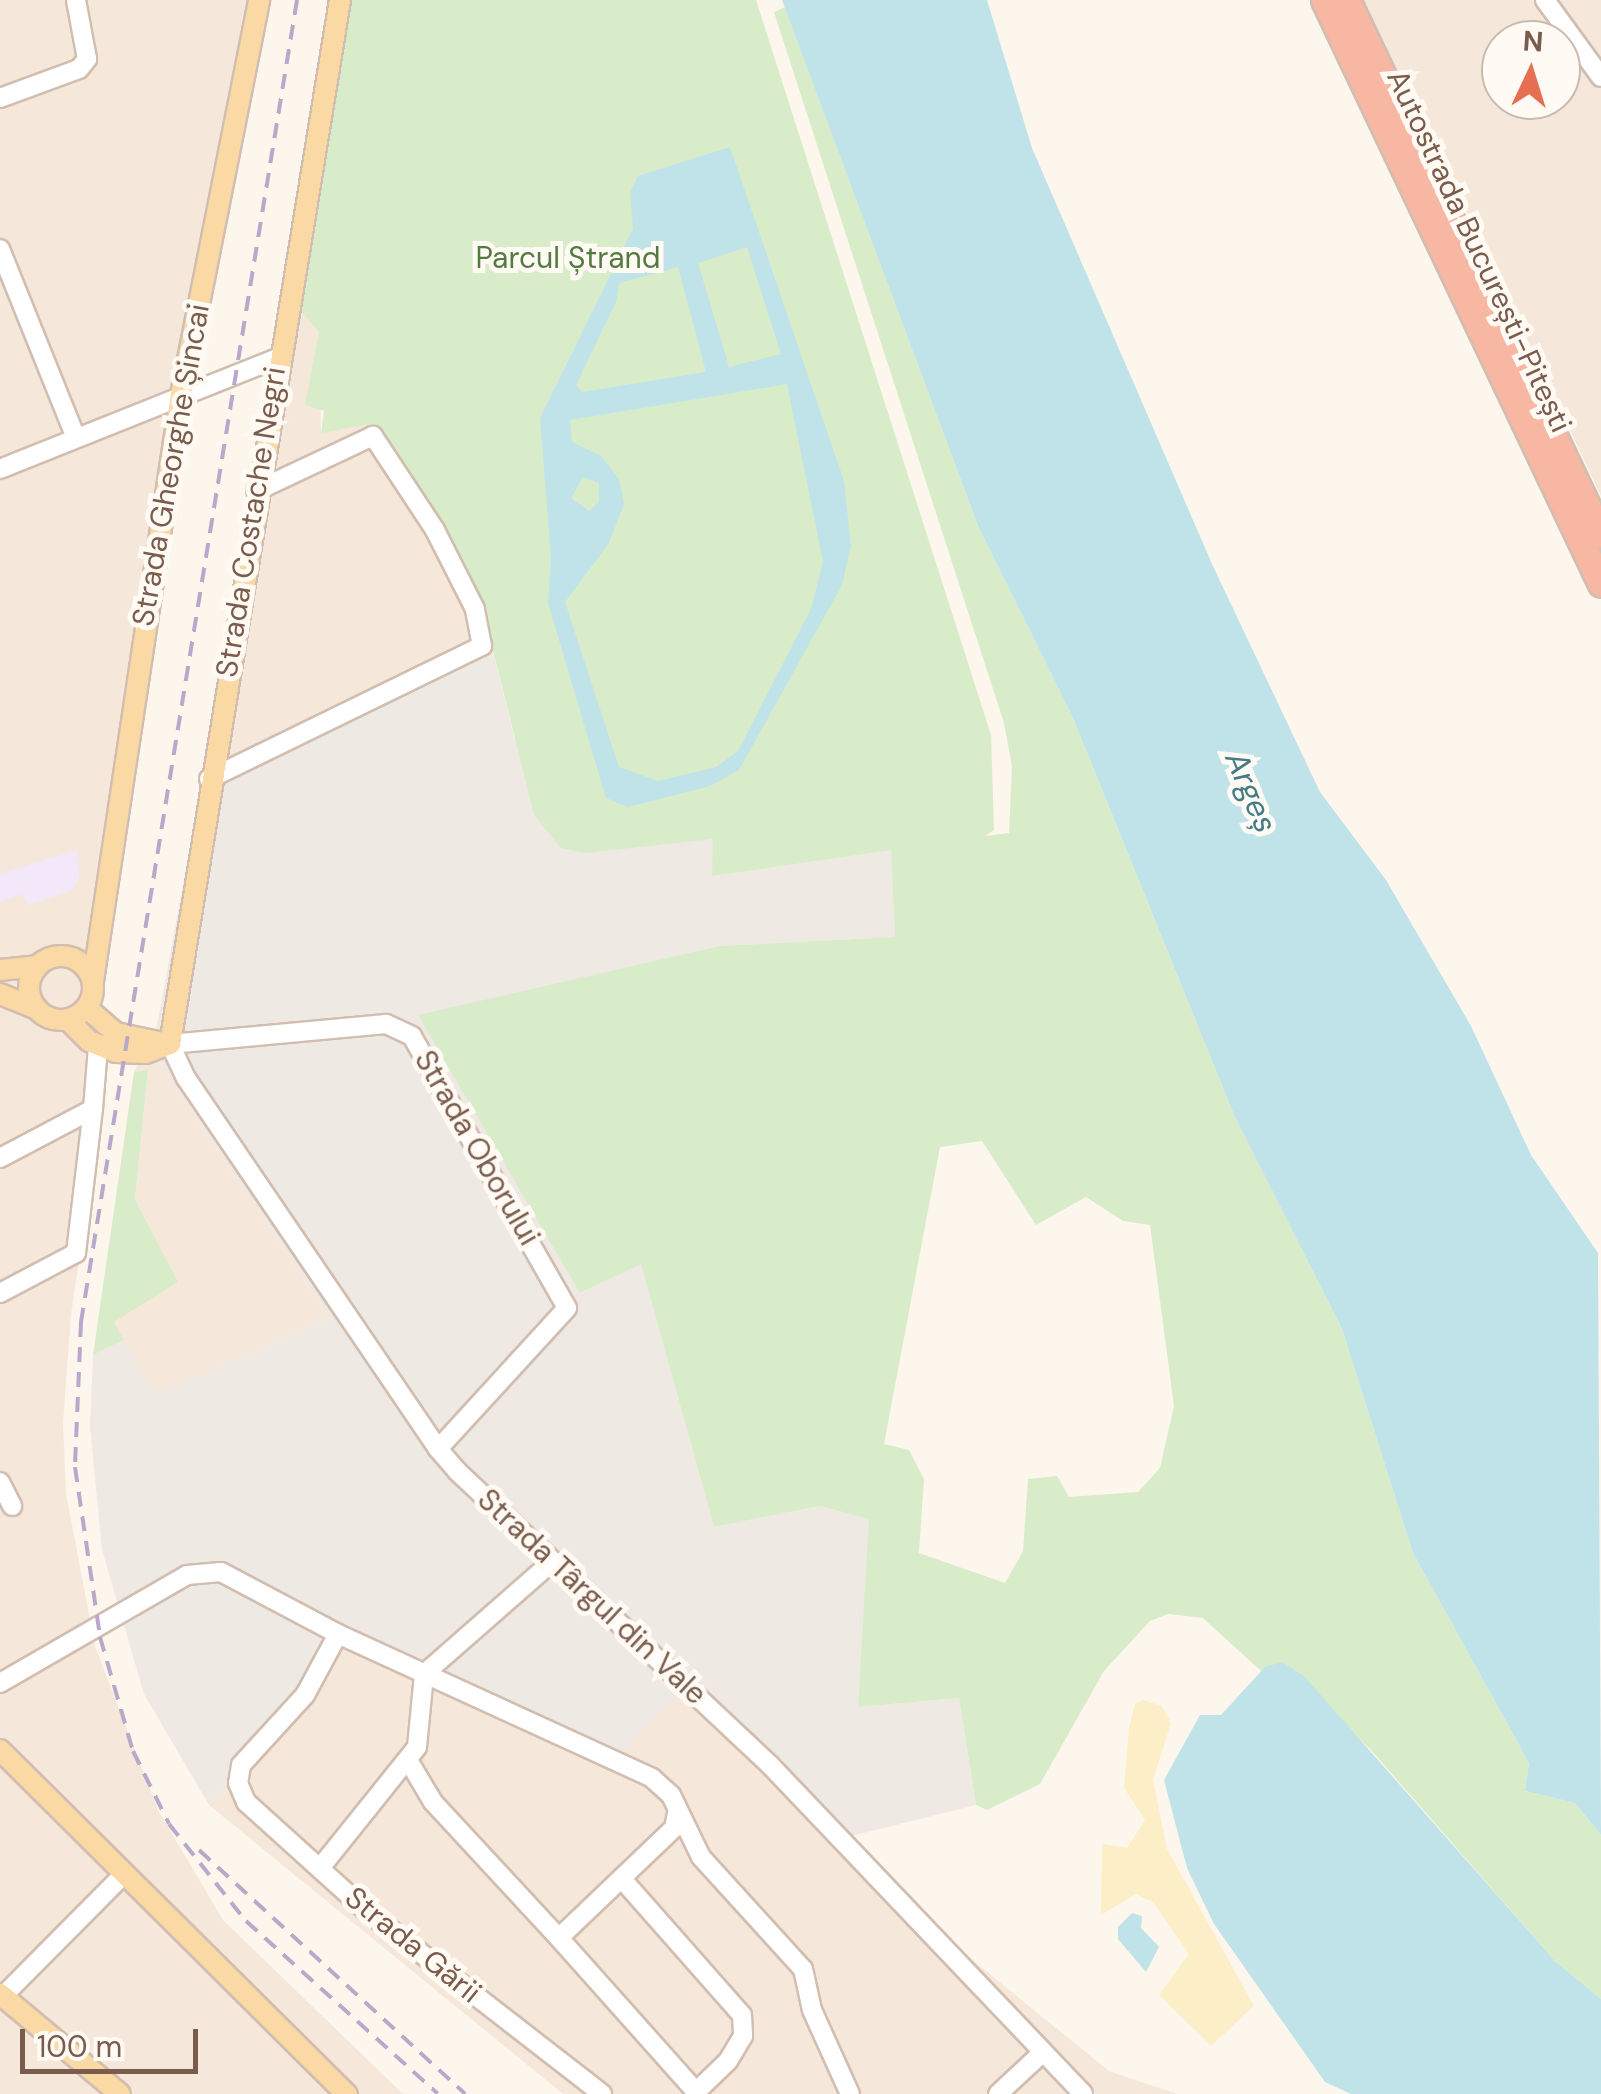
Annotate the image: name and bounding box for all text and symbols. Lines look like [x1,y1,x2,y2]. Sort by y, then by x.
north arrow [1481,20,1581,120]
text: N [1522,22,1544,61]
street label: Autostrada București-Pitești [1379,64,1579,438]
park label: Parcul Ștrand [475,240,661,276]
street label: Strada Gheorghe Șincai [125,301,217,629]
street label: Strada Costache Negri [209,364,293,680]
water label: Argeș [1217,746,1285,838]
street label: Strada Oborului [407,1044,547,1252]
street label: Strada Târgul din Vale [470,1482,714,1712]
street label: Strada Gării [338,1879,488,2011]
scale bar [25,2009,202,2071]
text: 100 m [37,2027,122,2066]

